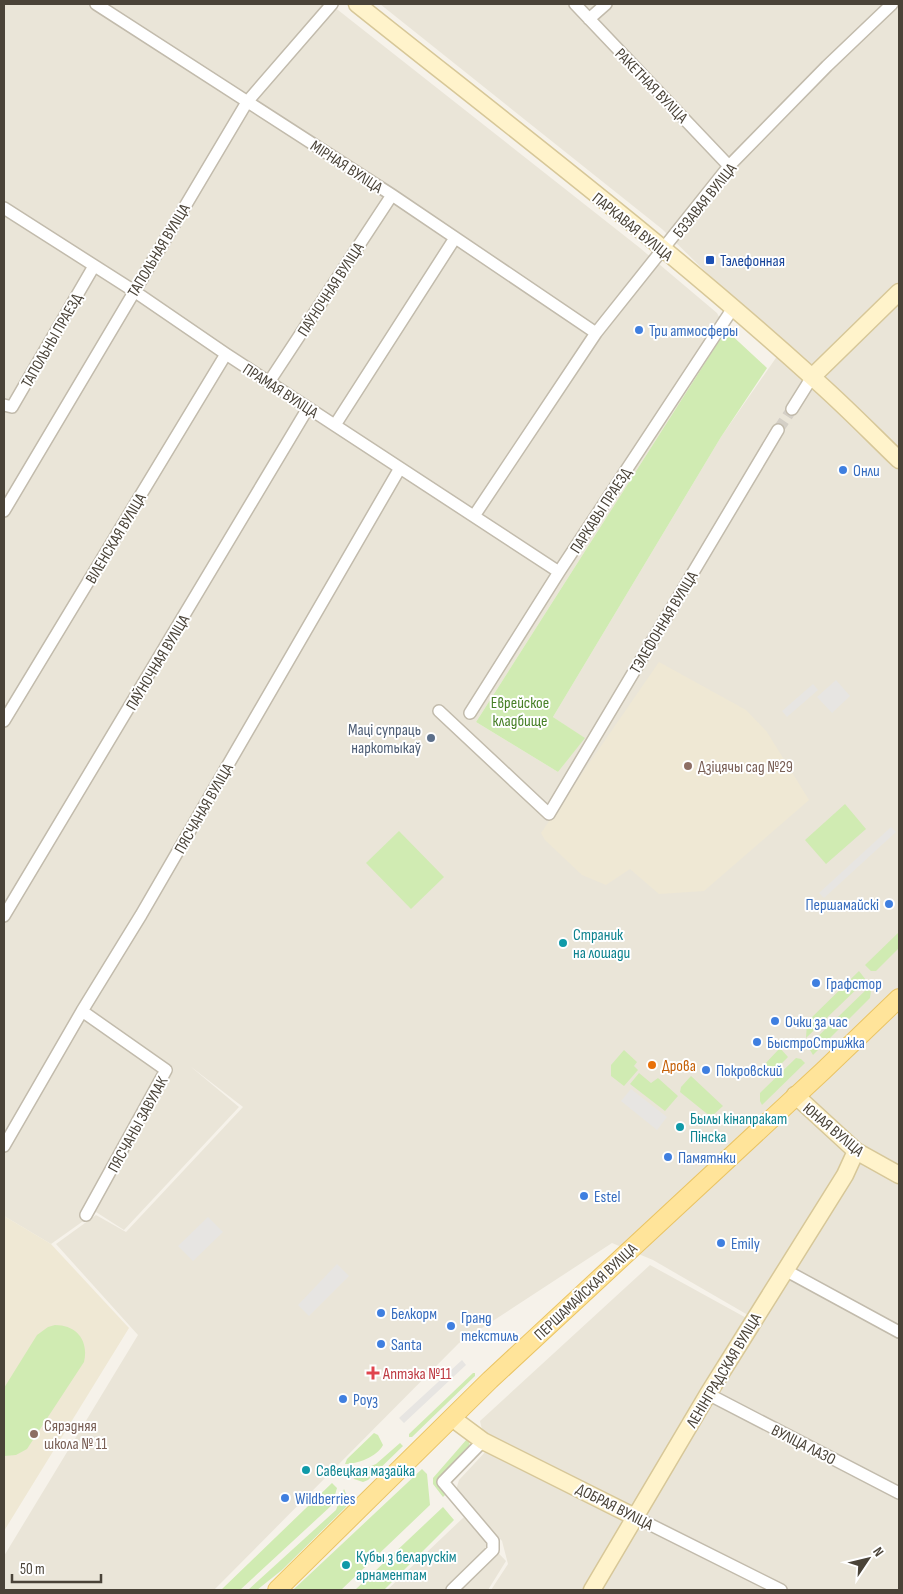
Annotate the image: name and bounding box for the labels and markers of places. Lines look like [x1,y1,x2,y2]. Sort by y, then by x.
place label: Тэлефонная [720,252,785,271]
marker: Тэлефонная [704,254,716,266]
place label: Три атмосферы [649,322,738,341]
marker: Три атмосферы [633,324,645,336]
place label: Онли [853,462,880,481]
marker: Онли [837,464,849,476]
place label: Маці супраць наркотыкаў [348,721,421,758]
marker: Маці супраць наркотыкаў [425,732,437,744]
place label: Дзіцячы сад №29 [698,758,793,777]
marker: Дзіцячы сад №29 [682,760,694,772]
place label: Першамайскі [805,896,879,915]
marker: Першамайскі [883,898,895,910]
place label: Страник на лошади [573,926,630,963]
marker: Страник на лошади [557,937,569,949]
place label: Графстор [826,975,882,994]
marker: Графстор [810,977,822,989]
place label: Очки за час [785,1013,848,1032]
marker: Очки за час [769,1015,781,1027]
place label: БыстроСтрижка [767,1034,865,1053]
marker: БыстроСтрижка [751,1036,763,1048]
place label: Дрова [662,1057,696,1076]
marker: Дрова [646,1059,658,1071]
place label: Покровский [716,1062,783,1081]
marker: Покровский [700,1064,712,1076]
place label: Былы кінапракат Пінска [690,1110,787,1147]
marker: Былы кінапракат Пінска [674,1121,686,1133]
place label: Памятнки [678,1149,736,1168]
marker: Памятнки [662,1151,674,1163]
place label: Estel [594,1188,621,1207]
marker: Estel [578,1190,590,1202]
place label: Emily [731,1235,760,1254]
marker: Emily [715,1237,727,1249]
place label: Белкорм [391,1305,437,1324]
marker: Белкорм [375,1307,387,1319]
place label: Гранд текстиль [461,1309,519,1346]
marker: Гранд текстиль [445,1320,457,1332]
place label: Santa [391,1336,422,1355]
marker: Santa [375,1338,387,1350]
place label: Аптэка №11 [382,1365,452,1384]
marker: Аптэка №11 [367,1367,379,1379]
place label: Роуз [353,1391,378,1410]
marker: Роуз [337,1393,349,1405]
place label: Сярэдняя школа № 11 [44,1417,107,1454]
marker: Сярэдняя школа № 11 [28,1428,40,1440]
place label: Савецкая мазайка [316,1462,415,1481]
marker: Савецкая мазайка [300,1464,312,1476]
place label: Wildberries [295,1490,356,1509]
marker: Wildberries [279,1492,291,1504]
place label: Кубы з беларускім арнаментам [356,1548,457,1585]
marker: Кубы з беларускім арнаментам [340,1559,352,1571]

